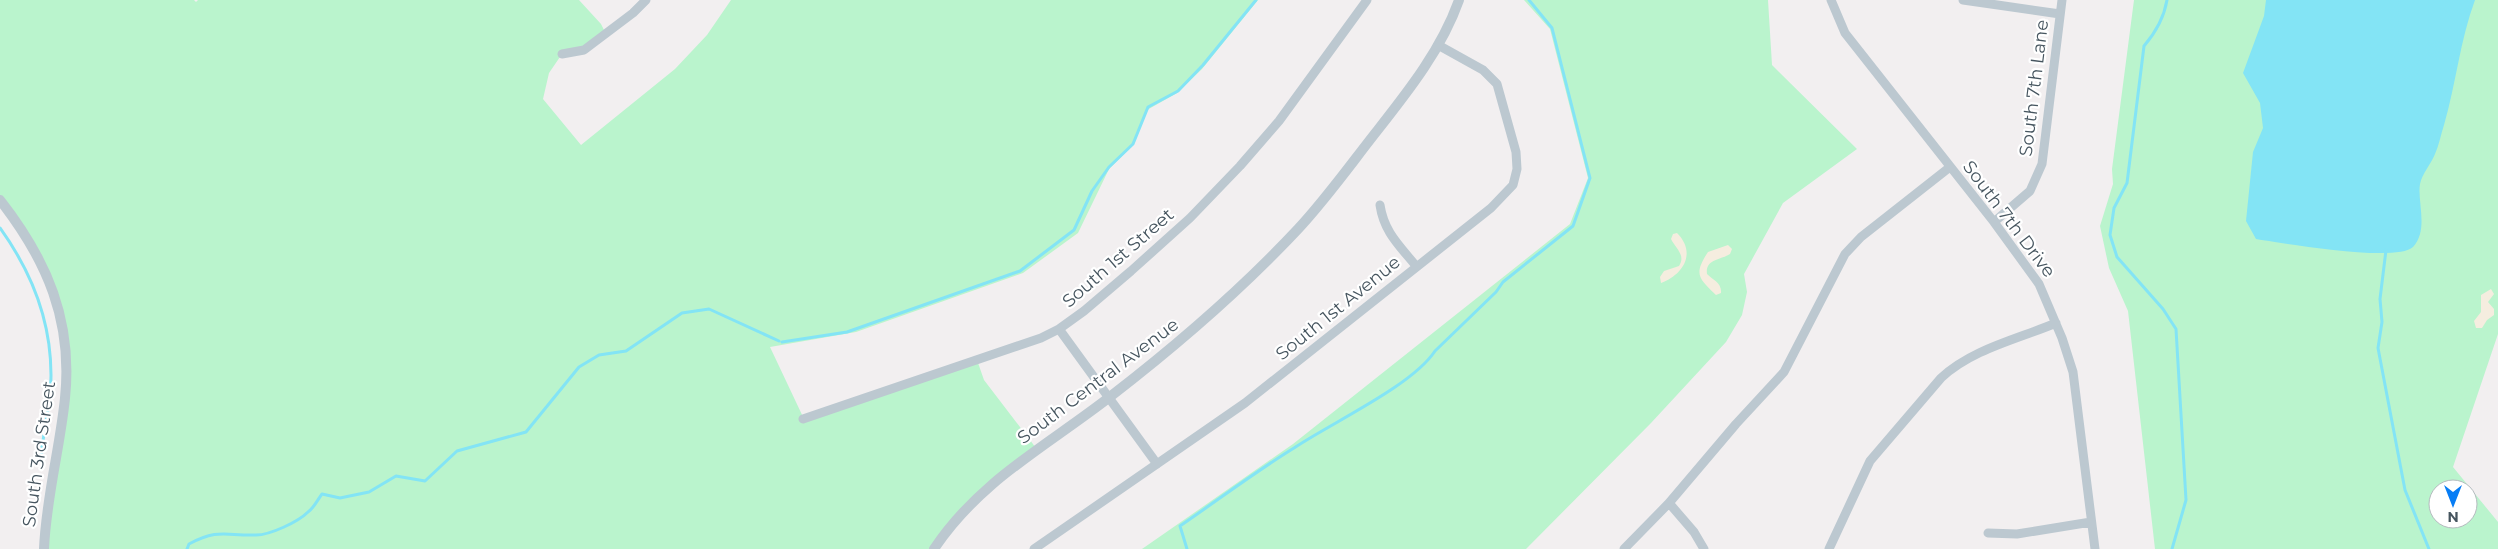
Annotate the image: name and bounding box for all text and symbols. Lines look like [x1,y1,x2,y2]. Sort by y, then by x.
street label: South 7th Lane [2015,18,2053,158]
street label: South 7th Drive [1958,156,2060,282]
street label: South 1st Street [1058,204,1178,312]
street label: South 1st Avenue [1271,251,1405,365]
street label: South Central Avenue [1013,313,1183,449]
street label: South 3rd Street [18,380,60,528]
north arrow [2428,479,2478,529]
text: N [2447,508,2459,526]

